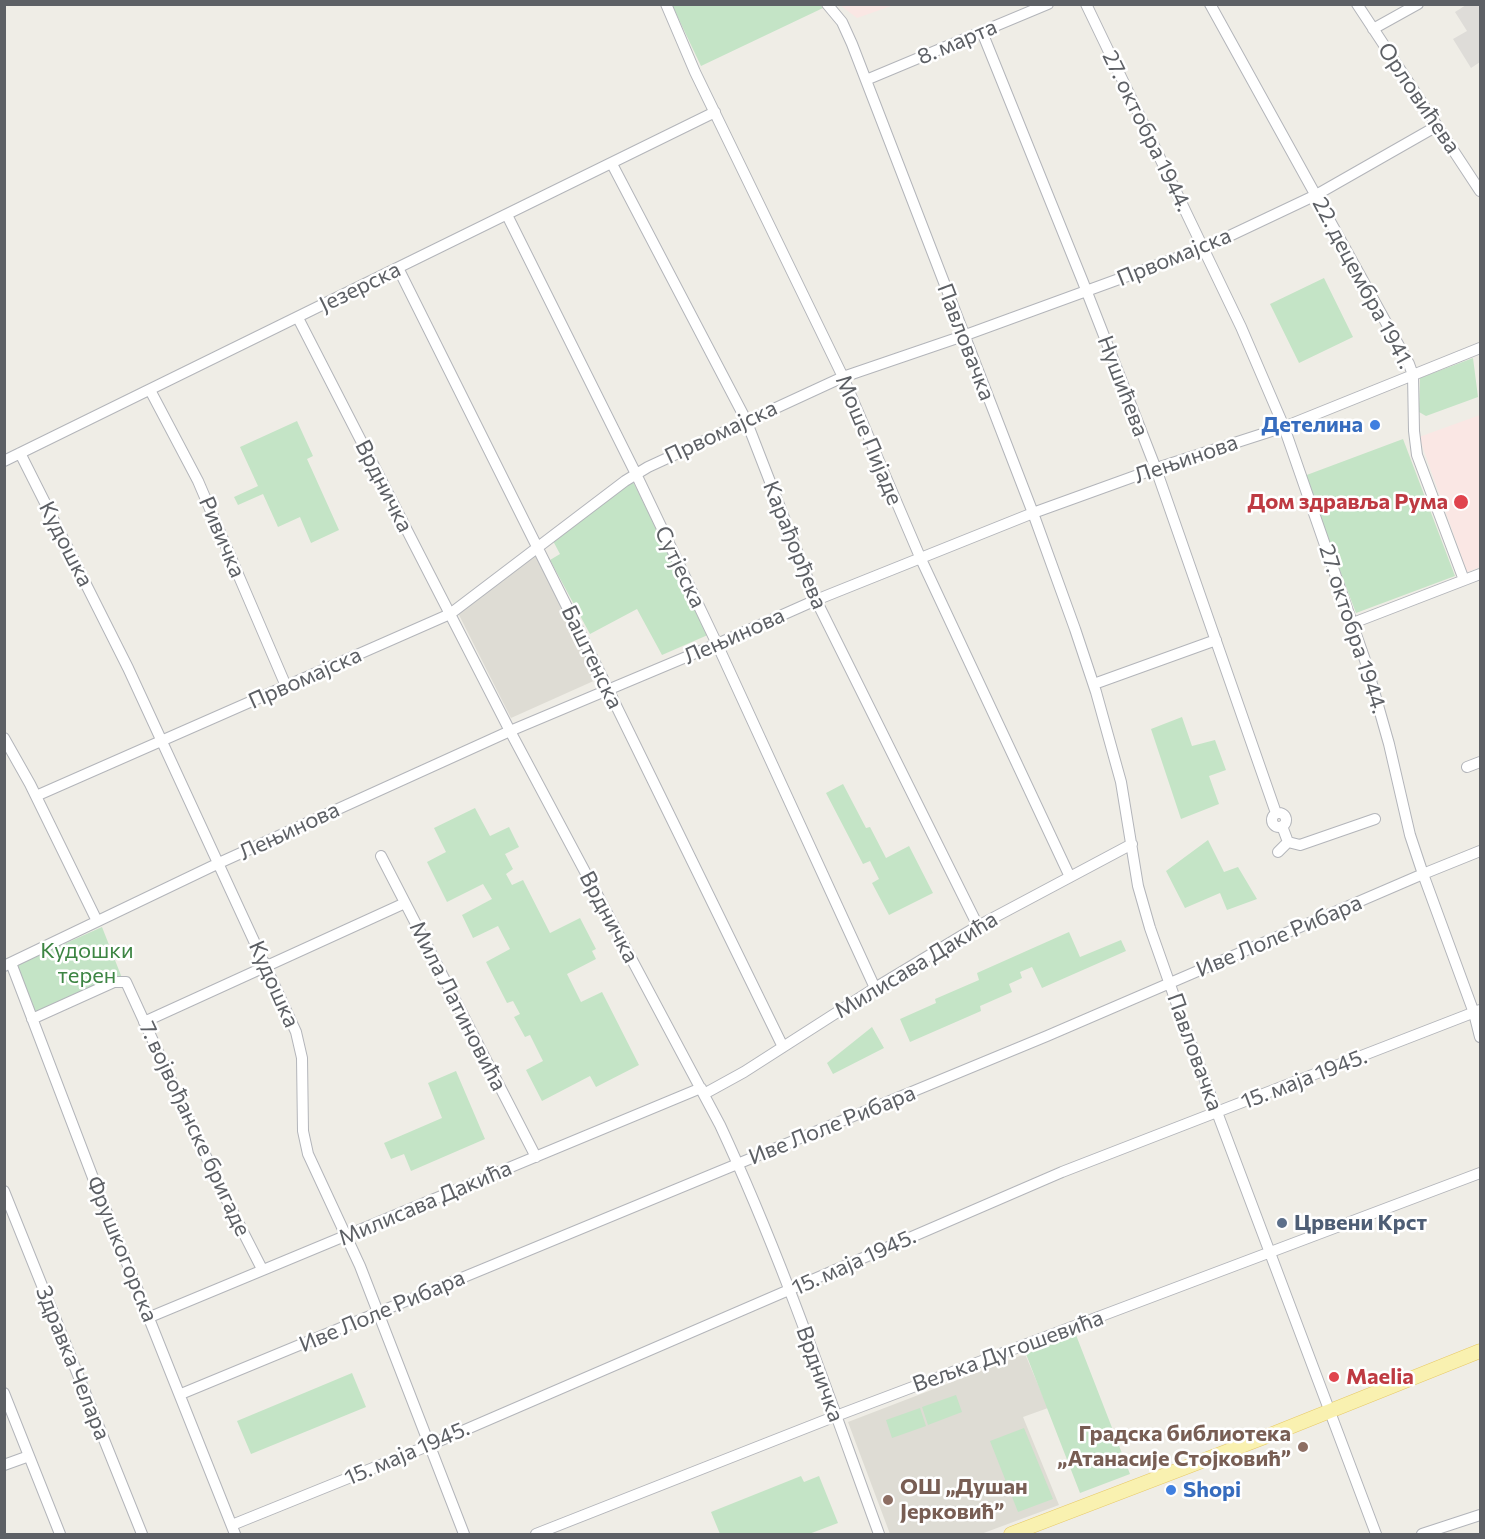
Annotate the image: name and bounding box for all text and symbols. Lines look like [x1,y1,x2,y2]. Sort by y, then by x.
street label: 8. марта [913,13,1001,71]
street label: Орловићева [1372,37,1466,159]
street label: 27. октобра 1944. [1097,46,1197,216]
street label: 22. децембра 1941. [1307,193,1419,373]
street label: Првомајска [1113,222,1235,292]
street label: Језерска [315,256,405,318]
street label: Павловачка [932,280,1000,404]
street label: Нушићева [1092,332,1154,440]
street label: Моше Пијаде [830,371,908,509]
street label: Првомајска [661,395,781,469]
place label: Детелина [1261,412,1363,438]
marker: Детелина [1368,418,1382,432]
street label: Лењинова [1131,429,1241,489]
street label: Врдничка [350,435,418,537]
street label: Карађорђева [757,477,833,613]
place label: Дом здравља Рума [1247,489,1448,515]
street label: Ривичка [193,492,251,582]
marker: Дом здравља Рума [1452,493,1470,511]
street label: Кудошка [33,497,99,591]
street label: Сутјеска [649,522,711,612]
street label: 27. октобра 1944. [1313,541,1393,717]
street label: Баштенска [556,601,628,713]
street label: Лењинова [679,602,789,670]
street label: Првомајска [244,641,366,715]
street label: Лењинова [235,796,343,866]
street label: Врдничка [574,867,644,967]
street label: Иве Лоле Рибара [1192,889,1366,983]
street label: Милисава Дакића [830,906,1002,1024]
street label: Мила Латиновића [404,917,512,1095]
street label: Кудошка [243,937,305,1031]
park label: Кудошки терен [40,938,134,990]
street label: Павловачка [1162,990,1228,1114]
street label: 7. војвођанске бригаде [134,1018,256,1240]
street label: 15. маја 1945. [1237,1043,1371,1115]
street label: Иве Лоле Рибара [745,1080,919,1170]
street label: Милисава Дакића [334,1155,516,1251]
street label: Фрушкогорска [81,1172,163,1326]
place label: Црвени Крст [1294,1210,1427,1236]
marker: Црвени Крст [1275,1216,1289,1230]
street label: 15. маја 1945. [788,1223,920,1301]
street label: Иве Лоле Рибара [295,1264,469,1358]
street label: Здравка Челара [30,1282,116,1444]
street label: Вељка Дугошевића [909,1304,1107,1398]
street label: Врдничка [791,1323,849,1425]
place label: Maelia [1346,1364,1414,1390]
marker: Maelia [1327,1370,1341,1384]
street label: 15. маја 1945. [341,1415,473,1491]
place label: Градска библиотека „Атанасије Стојковић” [1057,1421,1291,1472]
marker: Градска библиотека „Атанасије Стојковић” [1296,1440,1310,1454]
place label: ОШ „Душан Јерковић” [900,1474,1028,1526]
place label: Shopi [1183,1477,1241,1503]
marker: Shopi [1164,1483,1178,1497]
marker: ОШ „Душан Јерковић” [881,1493,895,1507]

